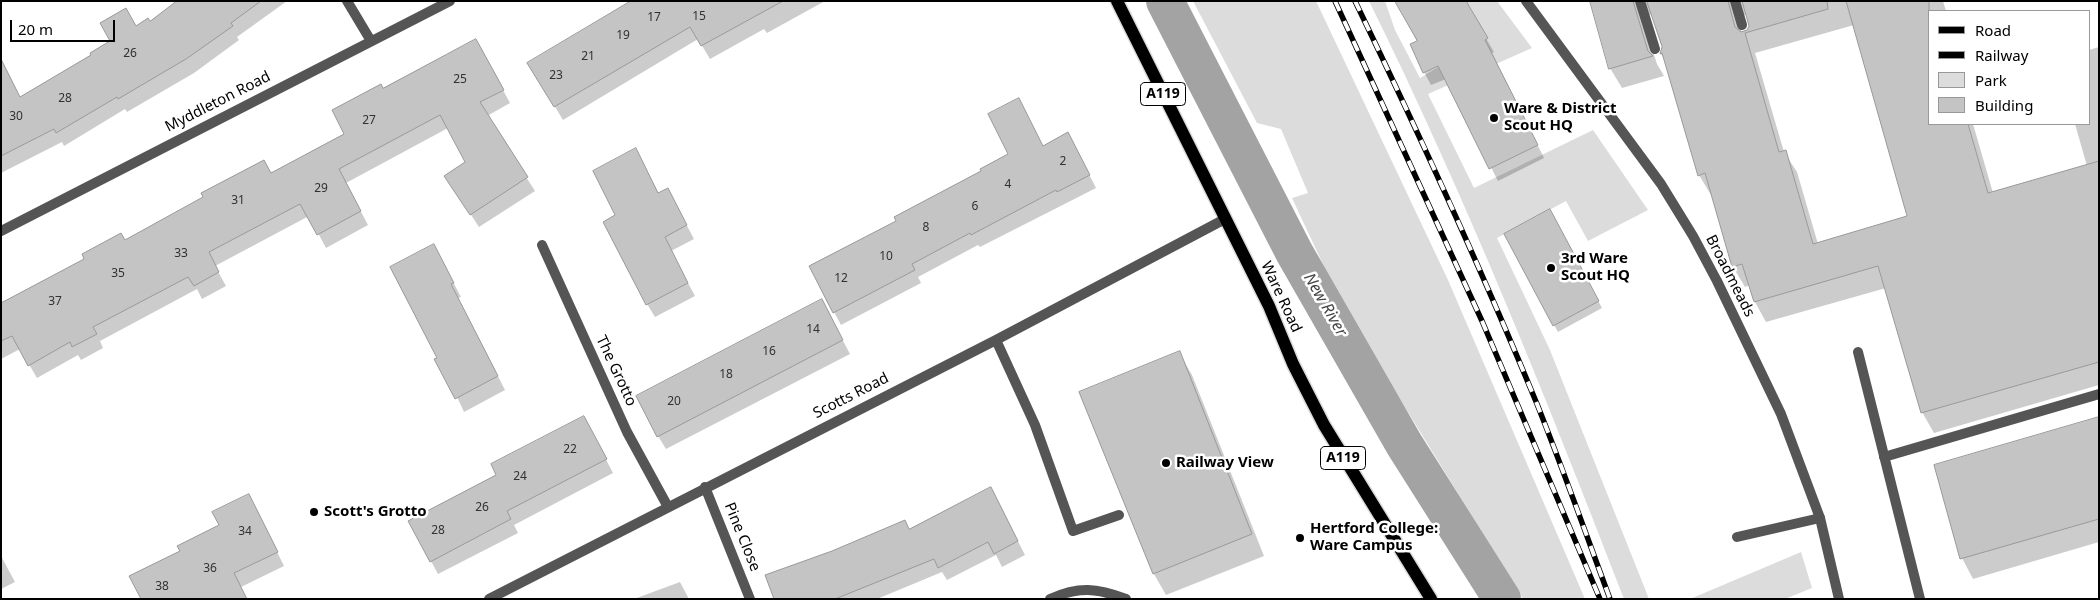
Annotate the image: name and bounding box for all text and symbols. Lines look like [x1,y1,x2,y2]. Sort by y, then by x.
scale bar [12,10,118,42]
house number: 15 [692,10,706,24]
legend [1928,10,2090,125]
house number: 17 [647,11,661,25]
text: 20 m [18,19,53,39]
text: Road [1975,20,2011,40]
house number: 19 [616,29,630,43]
text: Railway [1975,45,2028,65]
house number: 26 [123,47,137,61]
house number: 21 [581,50,595,64]
street label: Myddleton Road [162,68,274,136]
house number: 23 [549,69,563,83]
text: Park [1975,70,2007,90]
house number: 25 [453,73,467,87]
road number: A119 [1140,82,1186,106]
house number: 28 [58,92,72,106]
text: Building [1975,95,2033,115]
place label: Ware & District Scout HQ [1504,100,1617,135]
house number: 30 [9,110,23,124]
marker: Ware & District Scout HQ [1488,112,1500,124]
house number: 27 [362,114,376,128]
house number: 2 [1060,155,1066,169]
house number: 4 [1005,178,1011,192]
house number: 29 [314,182,328,196]
house number: 31 [231,194,245,208]
house number: 6 [972,200,978,214]
house number: 8 [923,221,929,235]
street label: Broadmeads [1702,232,1758,320]
house number: 33 [174,247,188,261]
house number: 10 [879,250,893,264]
place label: 3rd Ware Scout HQ [1561,250,1630,285]
street label: Ware Road [1257,259,1305,335]
marker: 3rd Ware Scout HQ [1545,262,1557,274]
house number: 35 [111,267,125,281]
water label: New River [1299,270,1351,340]
house number: 12 [834,272,848,286]
house number: 37 [48,295,62,309]
house number: 14 [806,323,820,337]
street label: The Grotto [592,333,640,409]
house number: 16 [762,345,776,359]
house number: 18 [719,368,733,382]
street label: Scotts Road [810,369,892,423]
house number: 20 [667,395,681,409]
house number: 22 [563,443,577,457]
road number: A119 [1320,446,1366,469]
place label: Railway View [1176,454,1274,472]
marker: Railway View [1160,457,1172,469]
house number: 24 [513,470,527,484]
street label: Pine Close [720,500,764,574]
house number: 26 [475,501,489,515]
place label: Scott's Grotto [324,503,427,521]
marker: Scott's Grotto [308,506,320,518]
place label: Hertford College: Ware Campus [1310,520,1438,555]
house number: 28 [431,524,445,538]
house number: 34 [238,525,252,539]
marker: Hertford College: Ware Campus [1294,532,1306,544]
house number: 36 [203,562,217,576]
house number: 38 [155,580,169,594]

